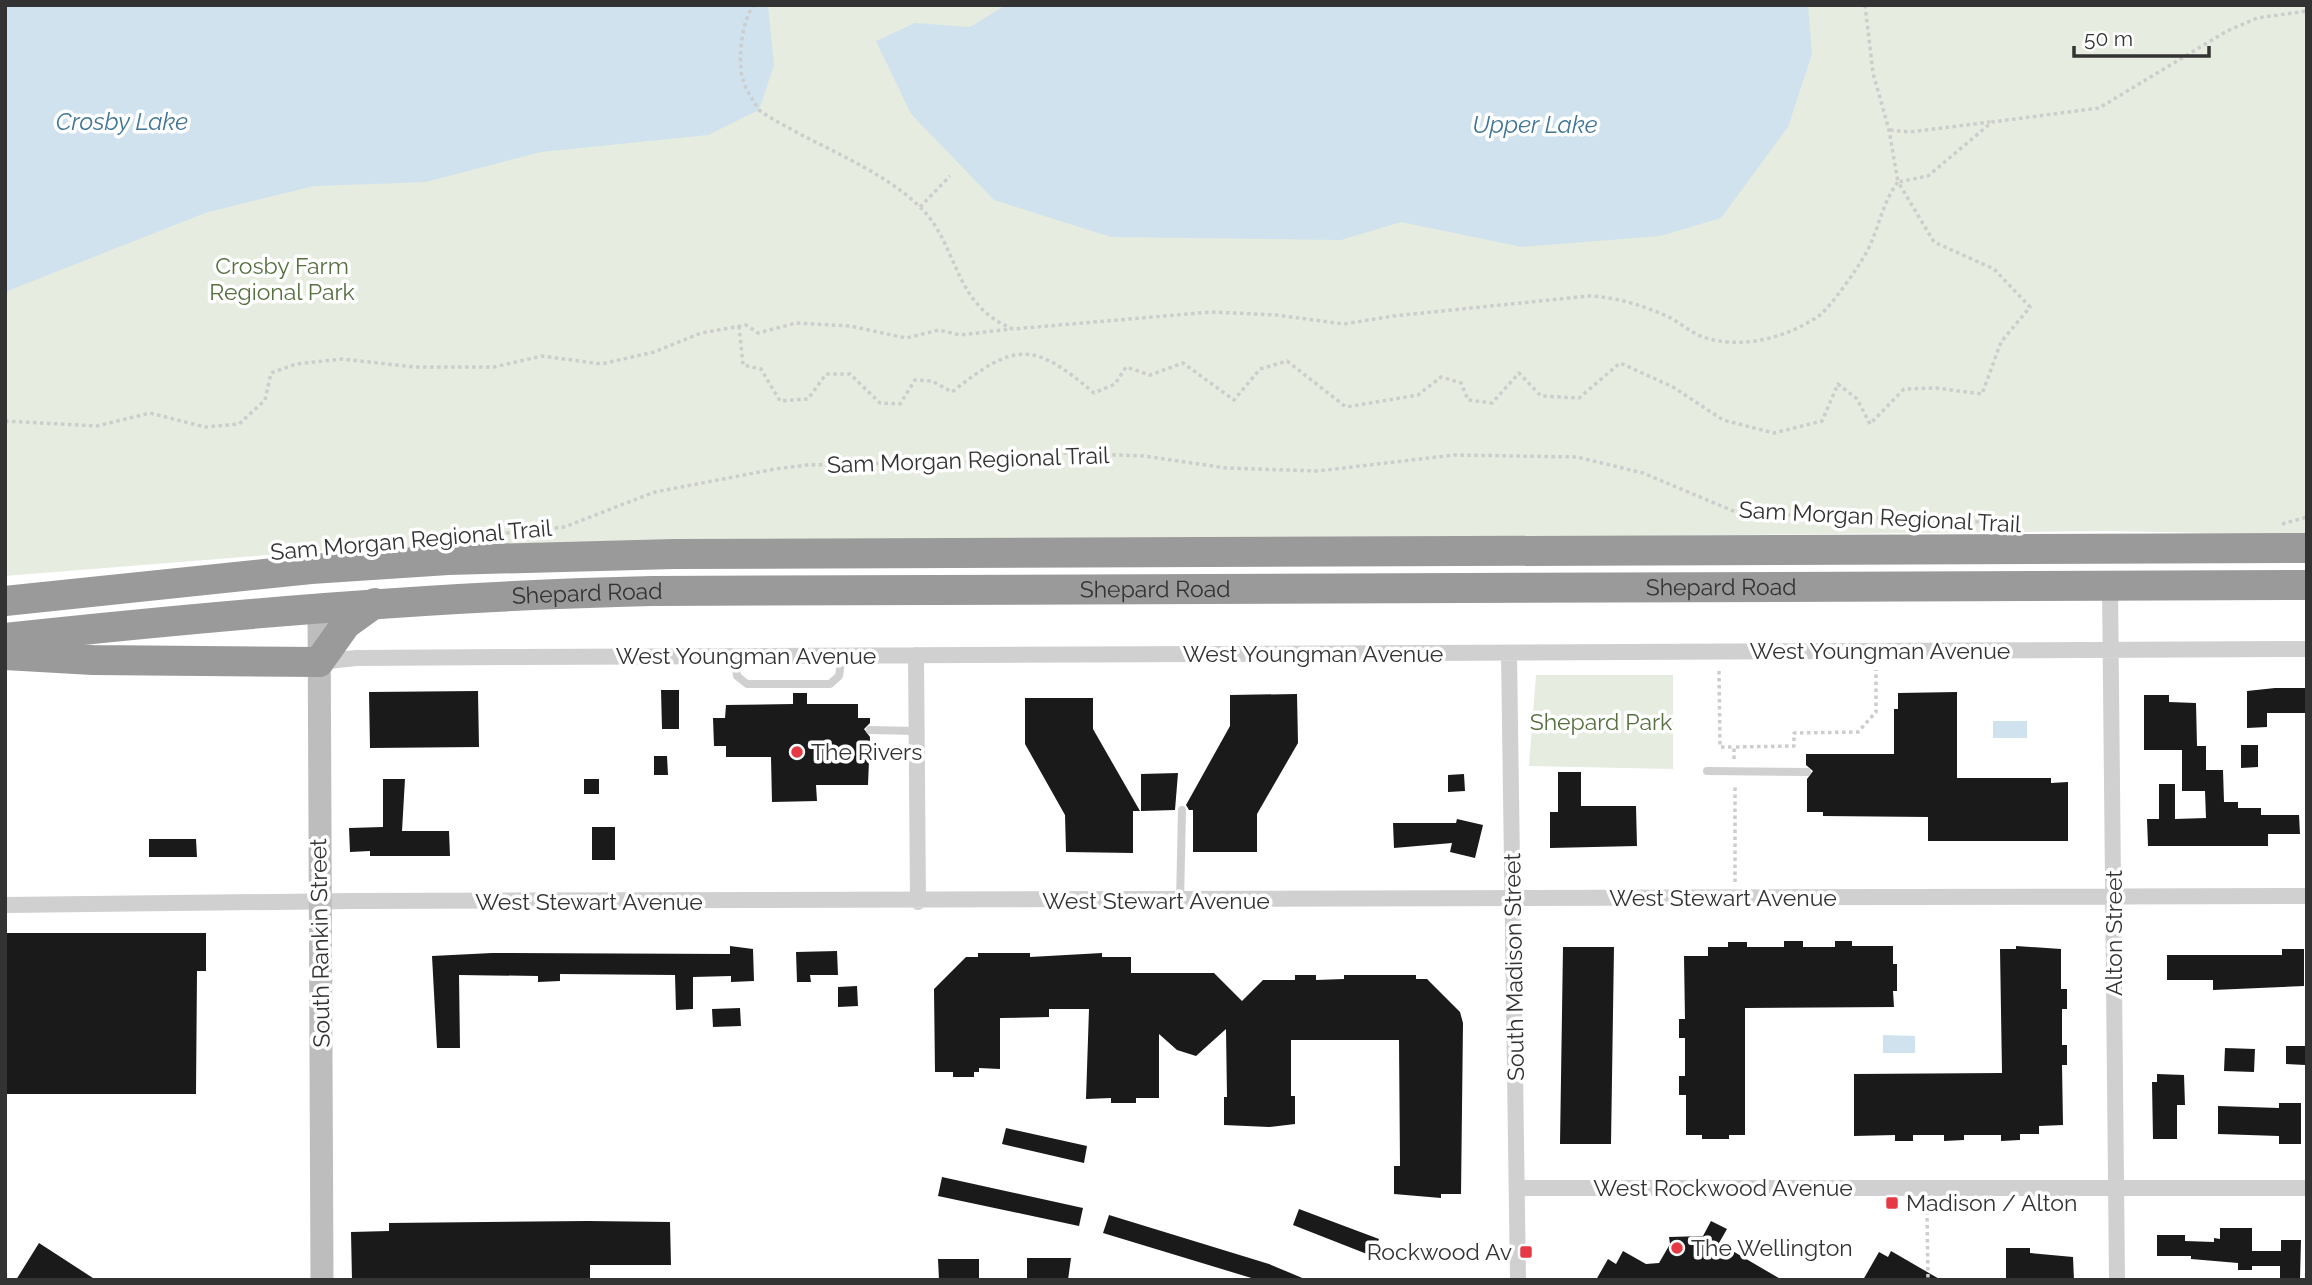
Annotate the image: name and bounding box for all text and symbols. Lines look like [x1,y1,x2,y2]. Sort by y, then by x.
scale bar [2074,14,2209,58]
text: 50 m [2084,26,2133,51]
water label: Crosby Lake [56,107,188,136]
water label: Upper Lake [1473,110,1598,139]
park label: Crosby Farm Regional Park [209,252,355,305]
street label: Sam Morgan Regional Trail [826,441,1110,478]
street label: Sam Morgan Regional Trail [1738,496,2023,537]
street label: Sam Morgan Regional Trail [269,514,554,565]
street label: Shepard Road [1646,573,1797,600]
street label: Shepard Road [1080,575,1231,602]
street label: Shepard Road [511,577,663,609]
street label: West Youngman Avenue [1750,637,2010,664]
street label: West Youngman Avenue [1183,640,1443,667]
street label: West Youngman Avenue [616,642,876,669]
park label: Shepard Park [1530,708,1672,735]
place label: The Rivers [811,738,922,765]
marker: The Rivers [789,744,805,760]
street label: South Rankin Street [304,838,335,1048]
street label: South Madison Street [1498,852,1529,1081]
street label: Alton Street [2100,870,2127,996]
street label: West Stewart Avenue [1609,884,1837,911]
street label: West Stewart Avenue [1042,887,1270,914]
street label: West Stewart Avenue [475,888,703,915]
street label: West Rockwood Avenue [1593,1174,1853,1201]
place label: Madison / Alton [1906,1189,2077,1216]
marker: Madison / Alton [1884,1195,1900,1211]
place label: The Wellington [1691,1234,1853,1261]
place label: Rockwood Av [1367,1238,1512,1265]
marker: The Wellington [1669,1240,1685,1256]
marker: Rockwood Av [1518,1244,1534,1260]

